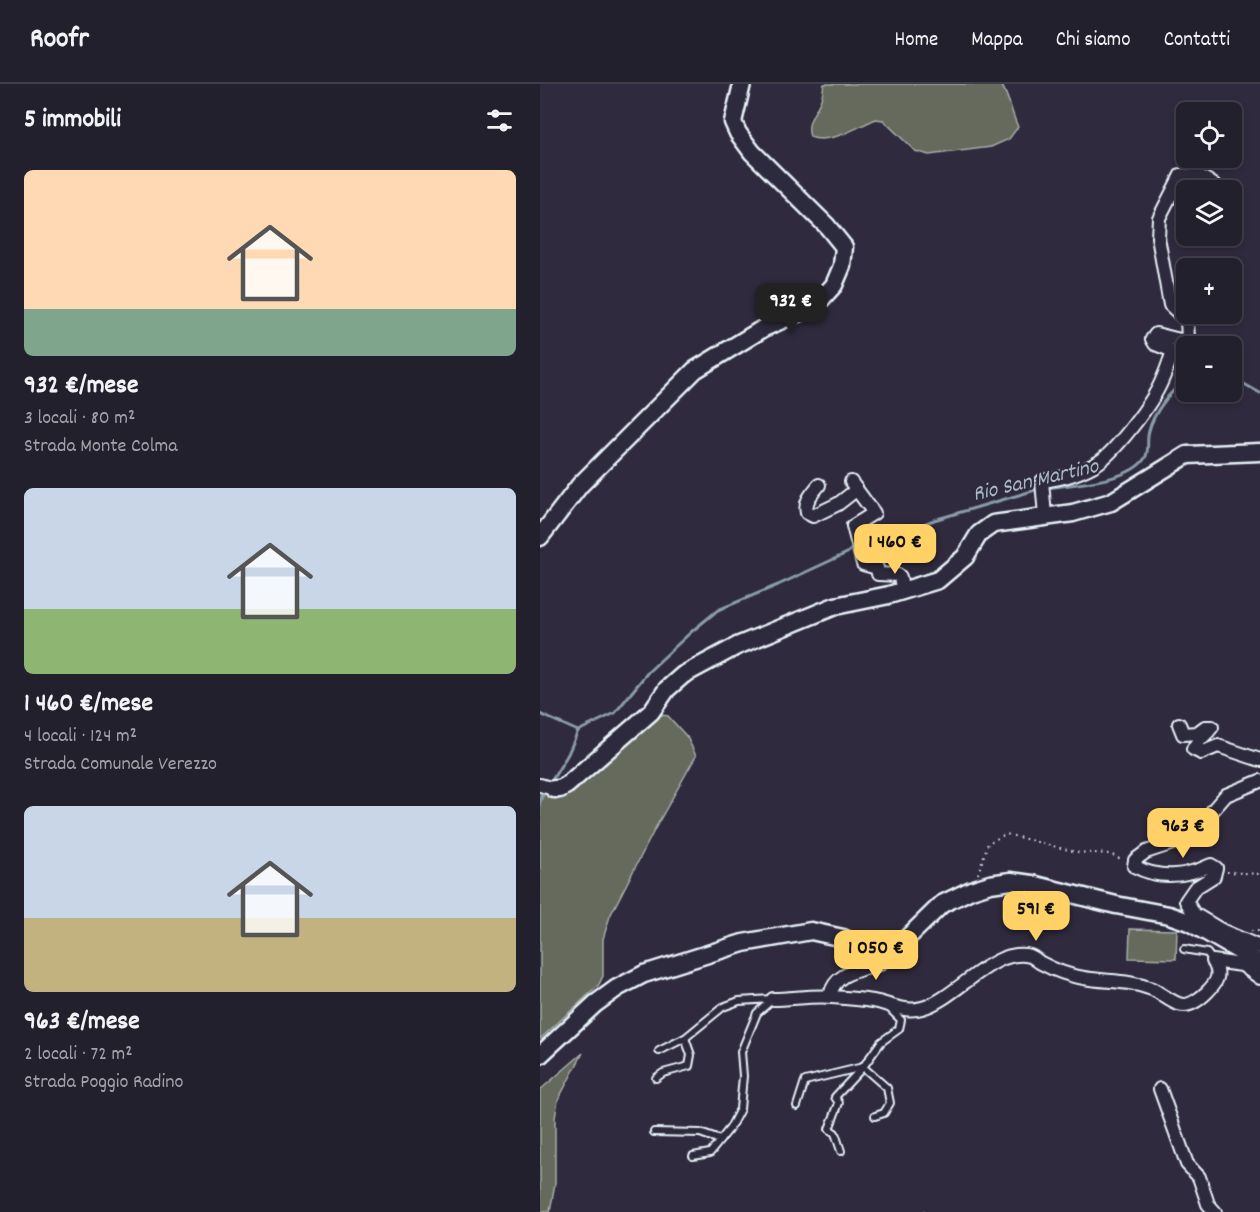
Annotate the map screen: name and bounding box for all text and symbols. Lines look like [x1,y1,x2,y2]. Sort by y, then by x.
text: Roofr [30,21,89,61]
text: Home [895,26,938,56]
text: Mappa [971,26,1023,56]
text: Chi siamo [1056,26,1131,56]
text: Contatti [1164,26,1230,56]
text: 5 immobili [24,102,121,139]
map controls [1176,102,1242,402]
button: locate [1176,102,1242,168]
icon: filters [483,104,516,137]
button: layers [1176,180,1242,246]
icon: home [216,209,324,317]
button: + [1176,258,1242,324]
pin: 932 € [749,283,833,334]
text: 932 € [770,288,812,316]
button: − [1176,336,1242,402]
text: 932 €/mese [24,368,138,405]
text: 3 locali · 80 m² [24,405,135,433]
text: Strada Monte Colma [24,433,178,461]
water label: Rio San Martino [970,452,1103,511]
pin: 1 460 € [840,524,950,575]
icon: home [216,527,324,635]
text: 1 460 € [868,529,922,557]
text: 1 460 €/mese [24,686,153,723]
text: 4 locali · 124 m² [24,723,137,751]
text: Strada Comunale Verezzo [24,751,217,779]
pin: 963 € [1141,808,1225,859]
text: 963 € [1161,813,1205,841]
icon: home [216,845,324,953]
pin: 591 € [994,891,1078,942]
text: 591 € [1017,896,1055,924]
pin: 1 050 € [821,930,931,981]
text: 1 050 € [848,935,904,963]
text: 963 €/mese [24,1004,140,1041]
text: 2 locali · 72 m² [24,1041,133,1069]
text: Strada Poggio Radino [24,1069,183,1097]

